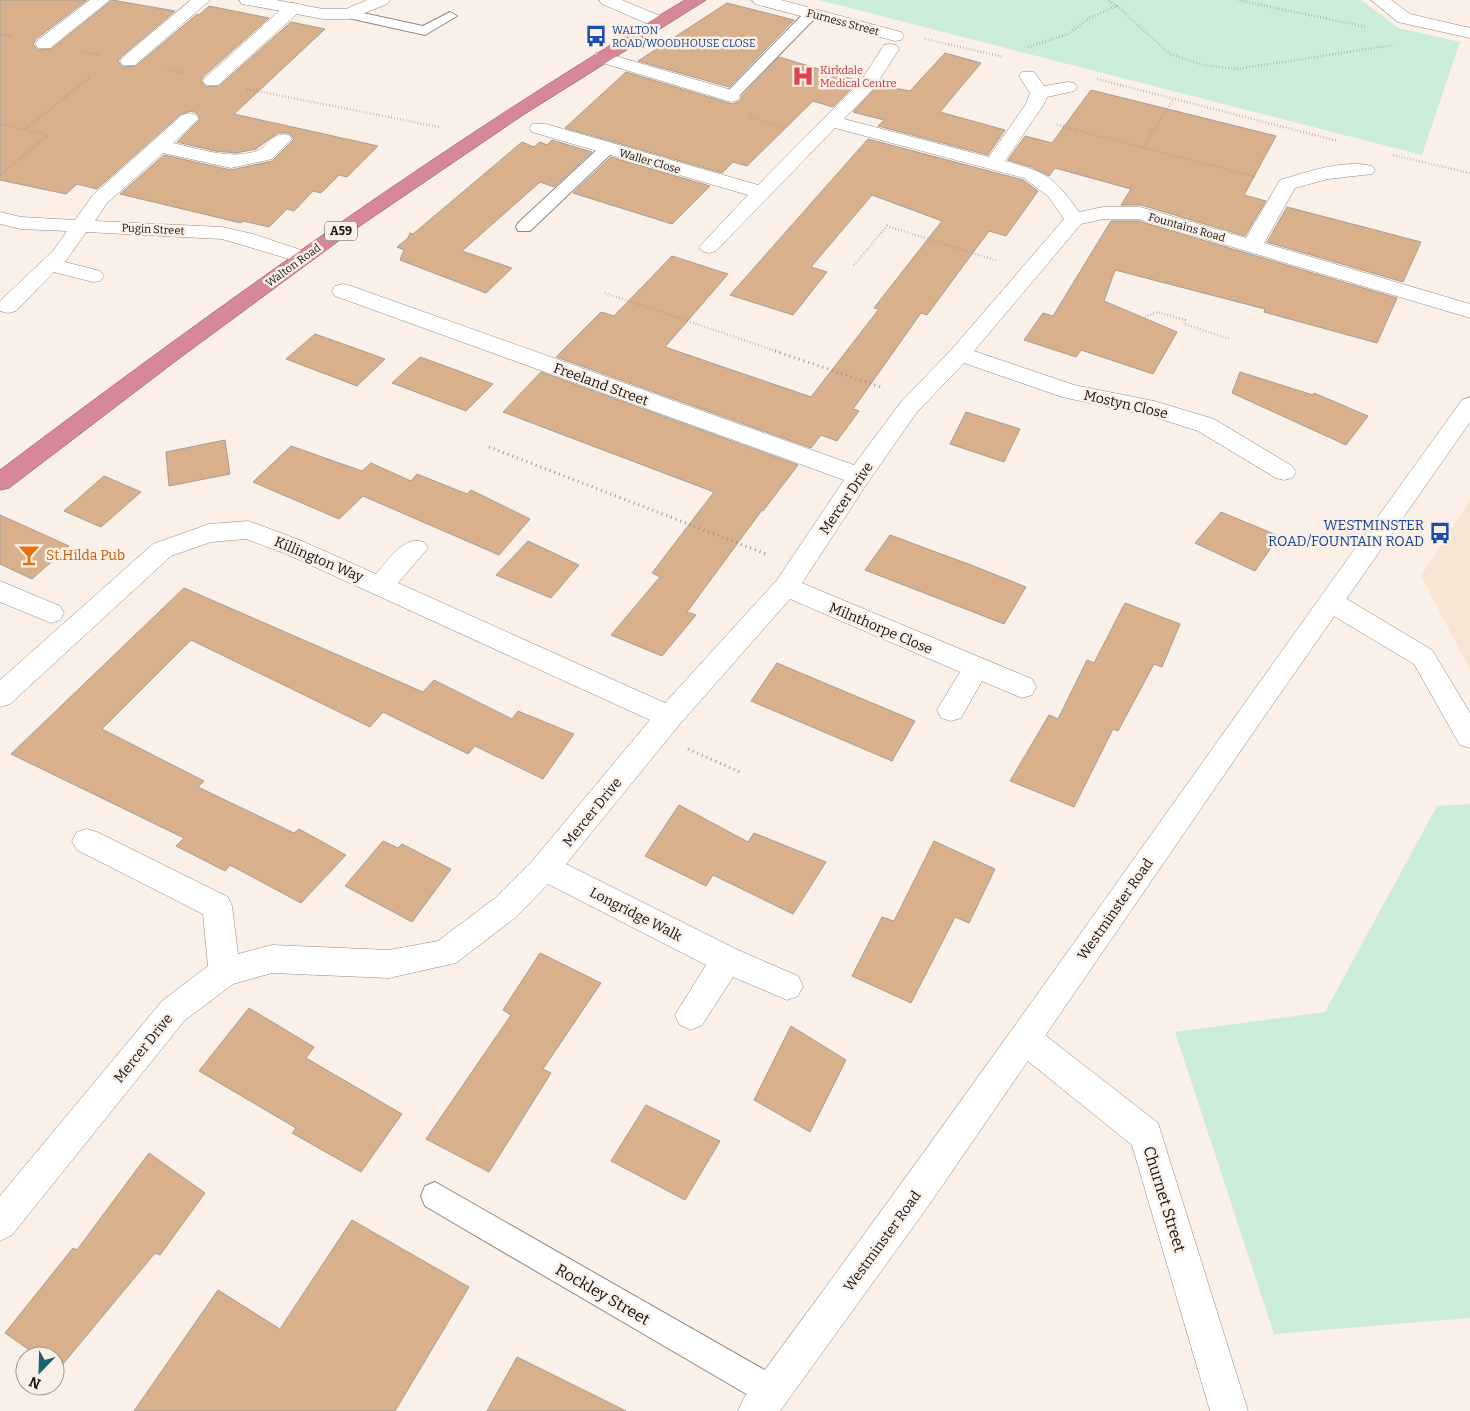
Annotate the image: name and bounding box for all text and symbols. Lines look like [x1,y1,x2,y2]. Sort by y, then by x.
street label: Furness Street [805,7,880,38]
bus stop icon: WALTON ROAD/WOODHOUSE CLOSE [583,23,609,49]
place label: WALTON ROAD/WOODHOUSE CLOSE [612,24,756,50]
hospital icon: Kirkdale Medical Centre [790,63,816,89]
place label: Kirkdale Medical Centre [820,64,897,90]
street label: Waller Close [618,147,682,176]
street label: Fountains Road [1147,210,1227,245]
street label: Pugin Street [121,221,185,238]
road number: A59 [325,222,357,240]
street label: Walton Road [263,241,324,290]
street label: Freeland Street [551,359,651,410]
street label: Mostyn Close [1082,387,1170,422]
street label: Mercer Drive [816,459,877,538]
place label: WESTMINSTER ROAD/FOUNTAIN ROAD [1268,517,1424,550]
bus stop icon: WESTMINSTER ROAD/FOUNTAIN ROAD [1427,520,1453,546]
street label: Killington Way [272,533,366,586]
bar icon: St.Hilda Pub [16,542,42,568]
place label: St.Hilda Pub [46,547,125,564]
street label: Milnthorpe Close [826,599,935,658]
street label: Mercer Drive [559,774,625,850]
street label: Westminster Road [1074,855,1157,963]
street label: Longridge Walk [587,884,685,945]
street label: Mercer Drive [110,1010,176,1086]
street label: Churnet Street [1139,1144,1190,1255]
street label: Westminster Road [840,1188,925,1295]
street label: Rockley Street [552,1260,654,1329]
north arrow [15,1346,65,1396]
text: N [27,1372,43,1392]

